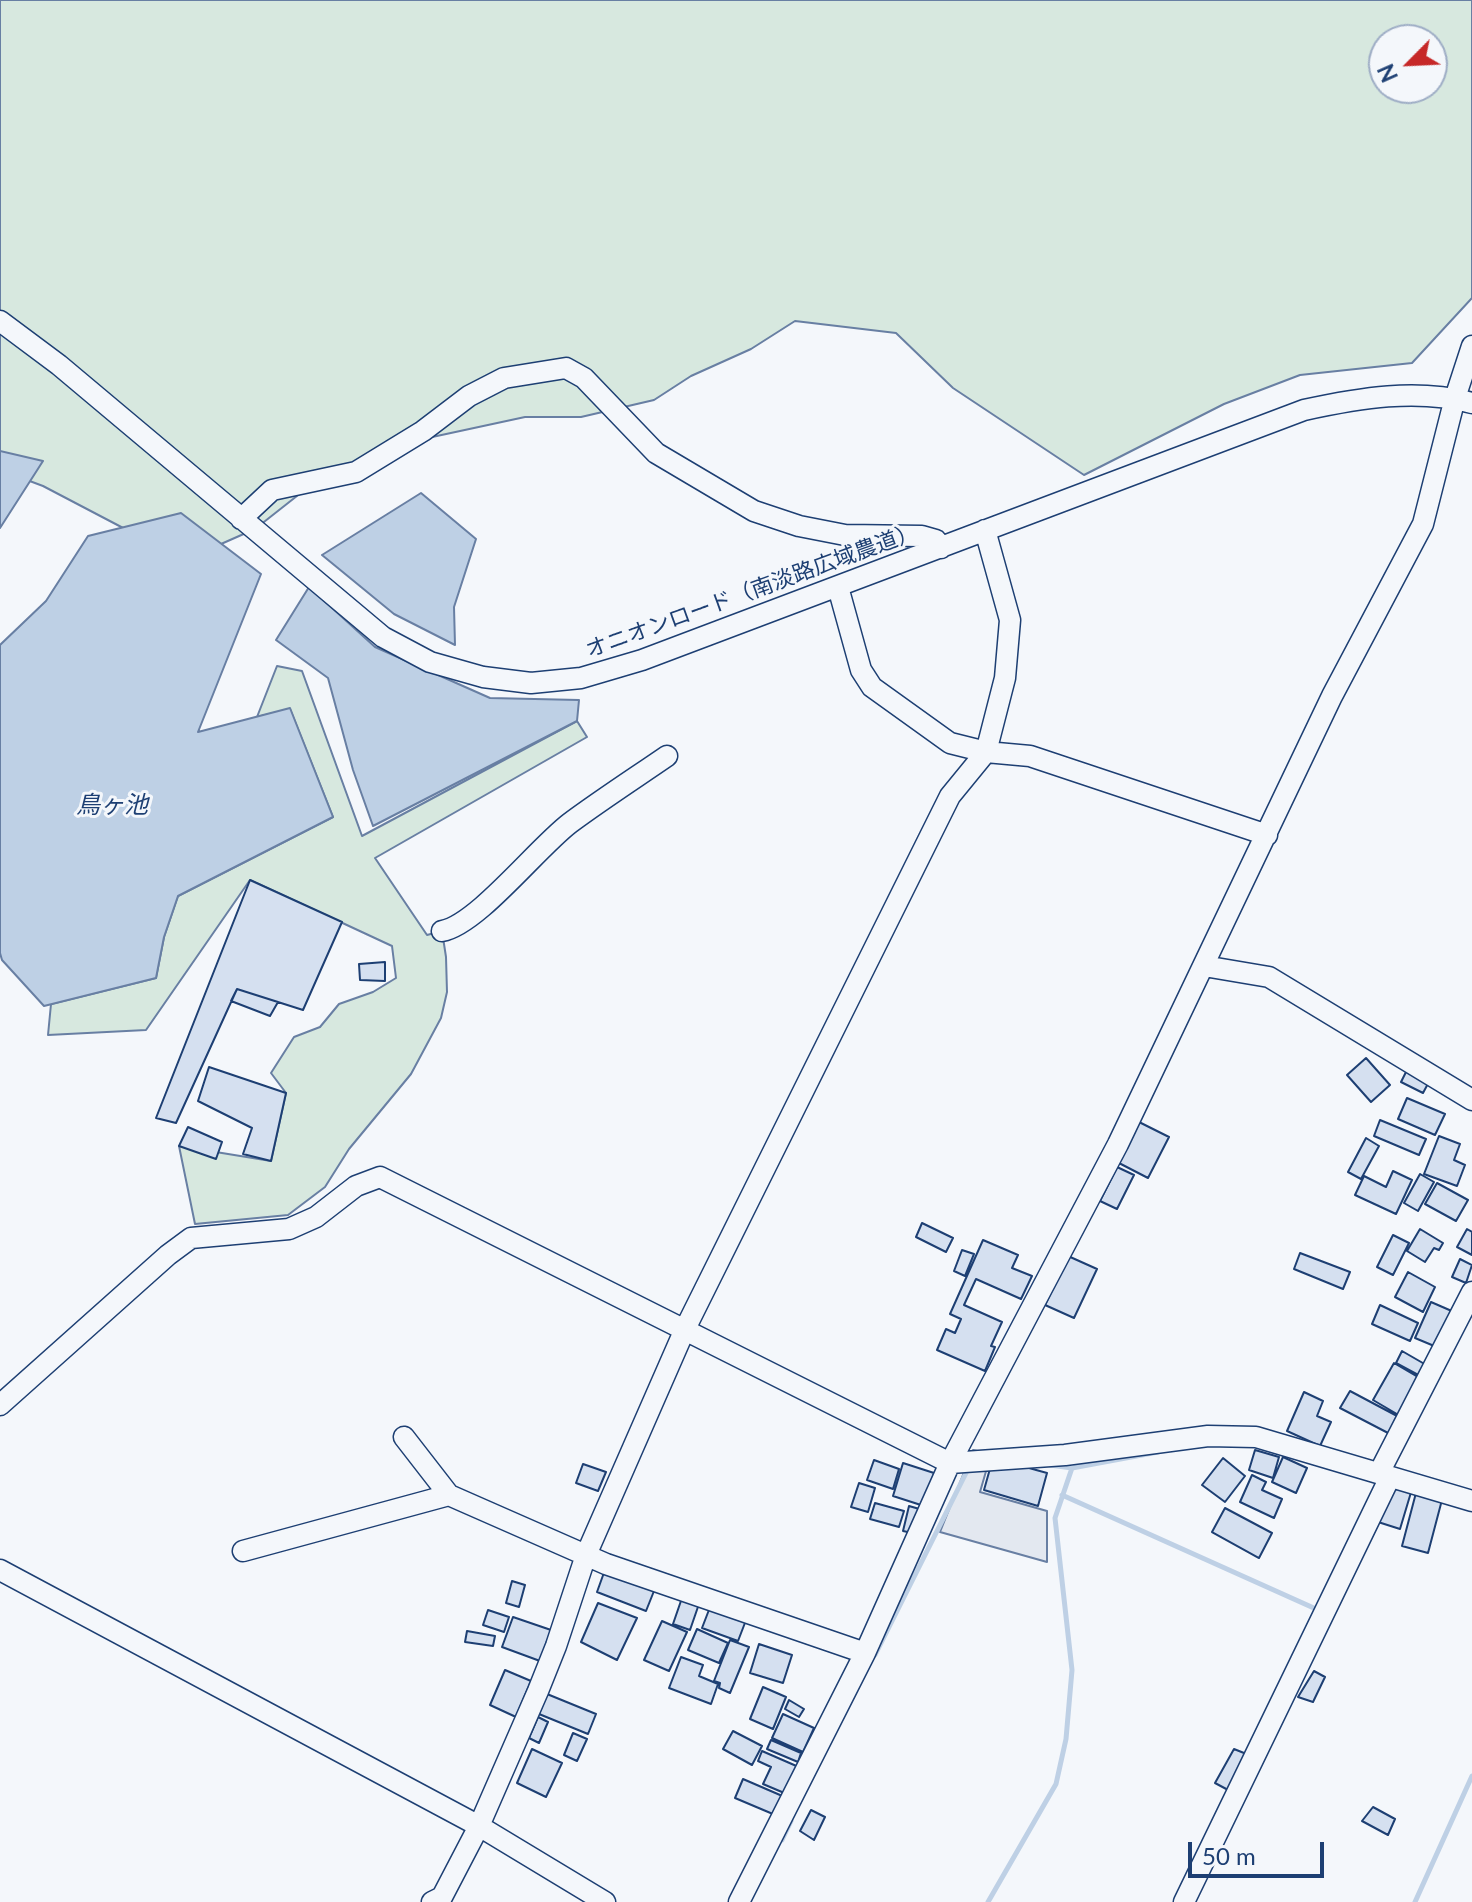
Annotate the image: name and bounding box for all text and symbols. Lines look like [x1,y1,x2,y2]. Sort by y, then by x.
north arrow [1368,24,1448,104]
text: N [1372,60,1403,86]
street label: オニオンロード（南淡路広域農道） [582,518,922,664]
water label: 鳥ヶ池 [76,791,148,819]
scale bar [1192,1826,1328,1876]
text: 50 m [1202,1841,1256,1870]

